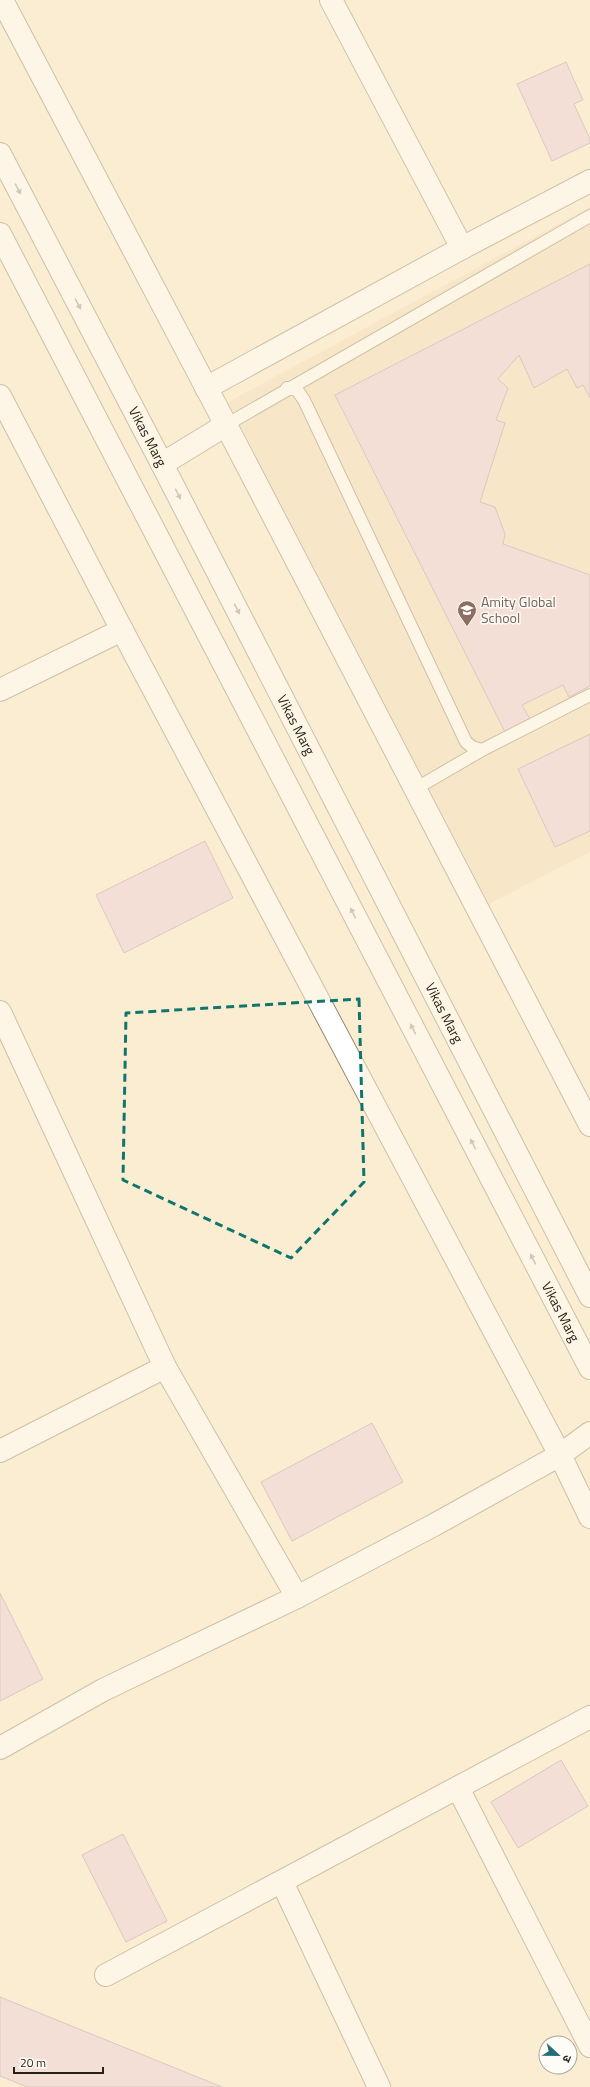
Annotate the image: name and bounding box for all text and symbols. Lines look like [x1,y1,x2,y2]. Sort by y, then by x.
one-way arrow [15,183,21,195]
one-way arrow [75,298,82,310]
street label: Vikas Marg [124,403,173,470]
one-way arrow [174,488,181,500]
place label: Amity Global School [481,591,556,628]
school or university icon: Amity Global School [456,599,478,627]
one-way arrow [234,604,240,615]
street label: Vikas Marg [272,691,321,758]
one-way arrow [350,907,357,919]
street label: Vikas Marg [421,979,469,1046]
one-way arrow [410,1023,416,1034]
one-way arrow [470,1138,476,1150]
one-way arrow [530,1253,536,1265]
street label: Vikas Marg [537,1278,586,1345]
north arrow [538,2035,578,2075]
scale bar [14,2049,103,2075]
text: 20 m [20,2053,46,2072]
text: उ [558,2053,576,2065]

